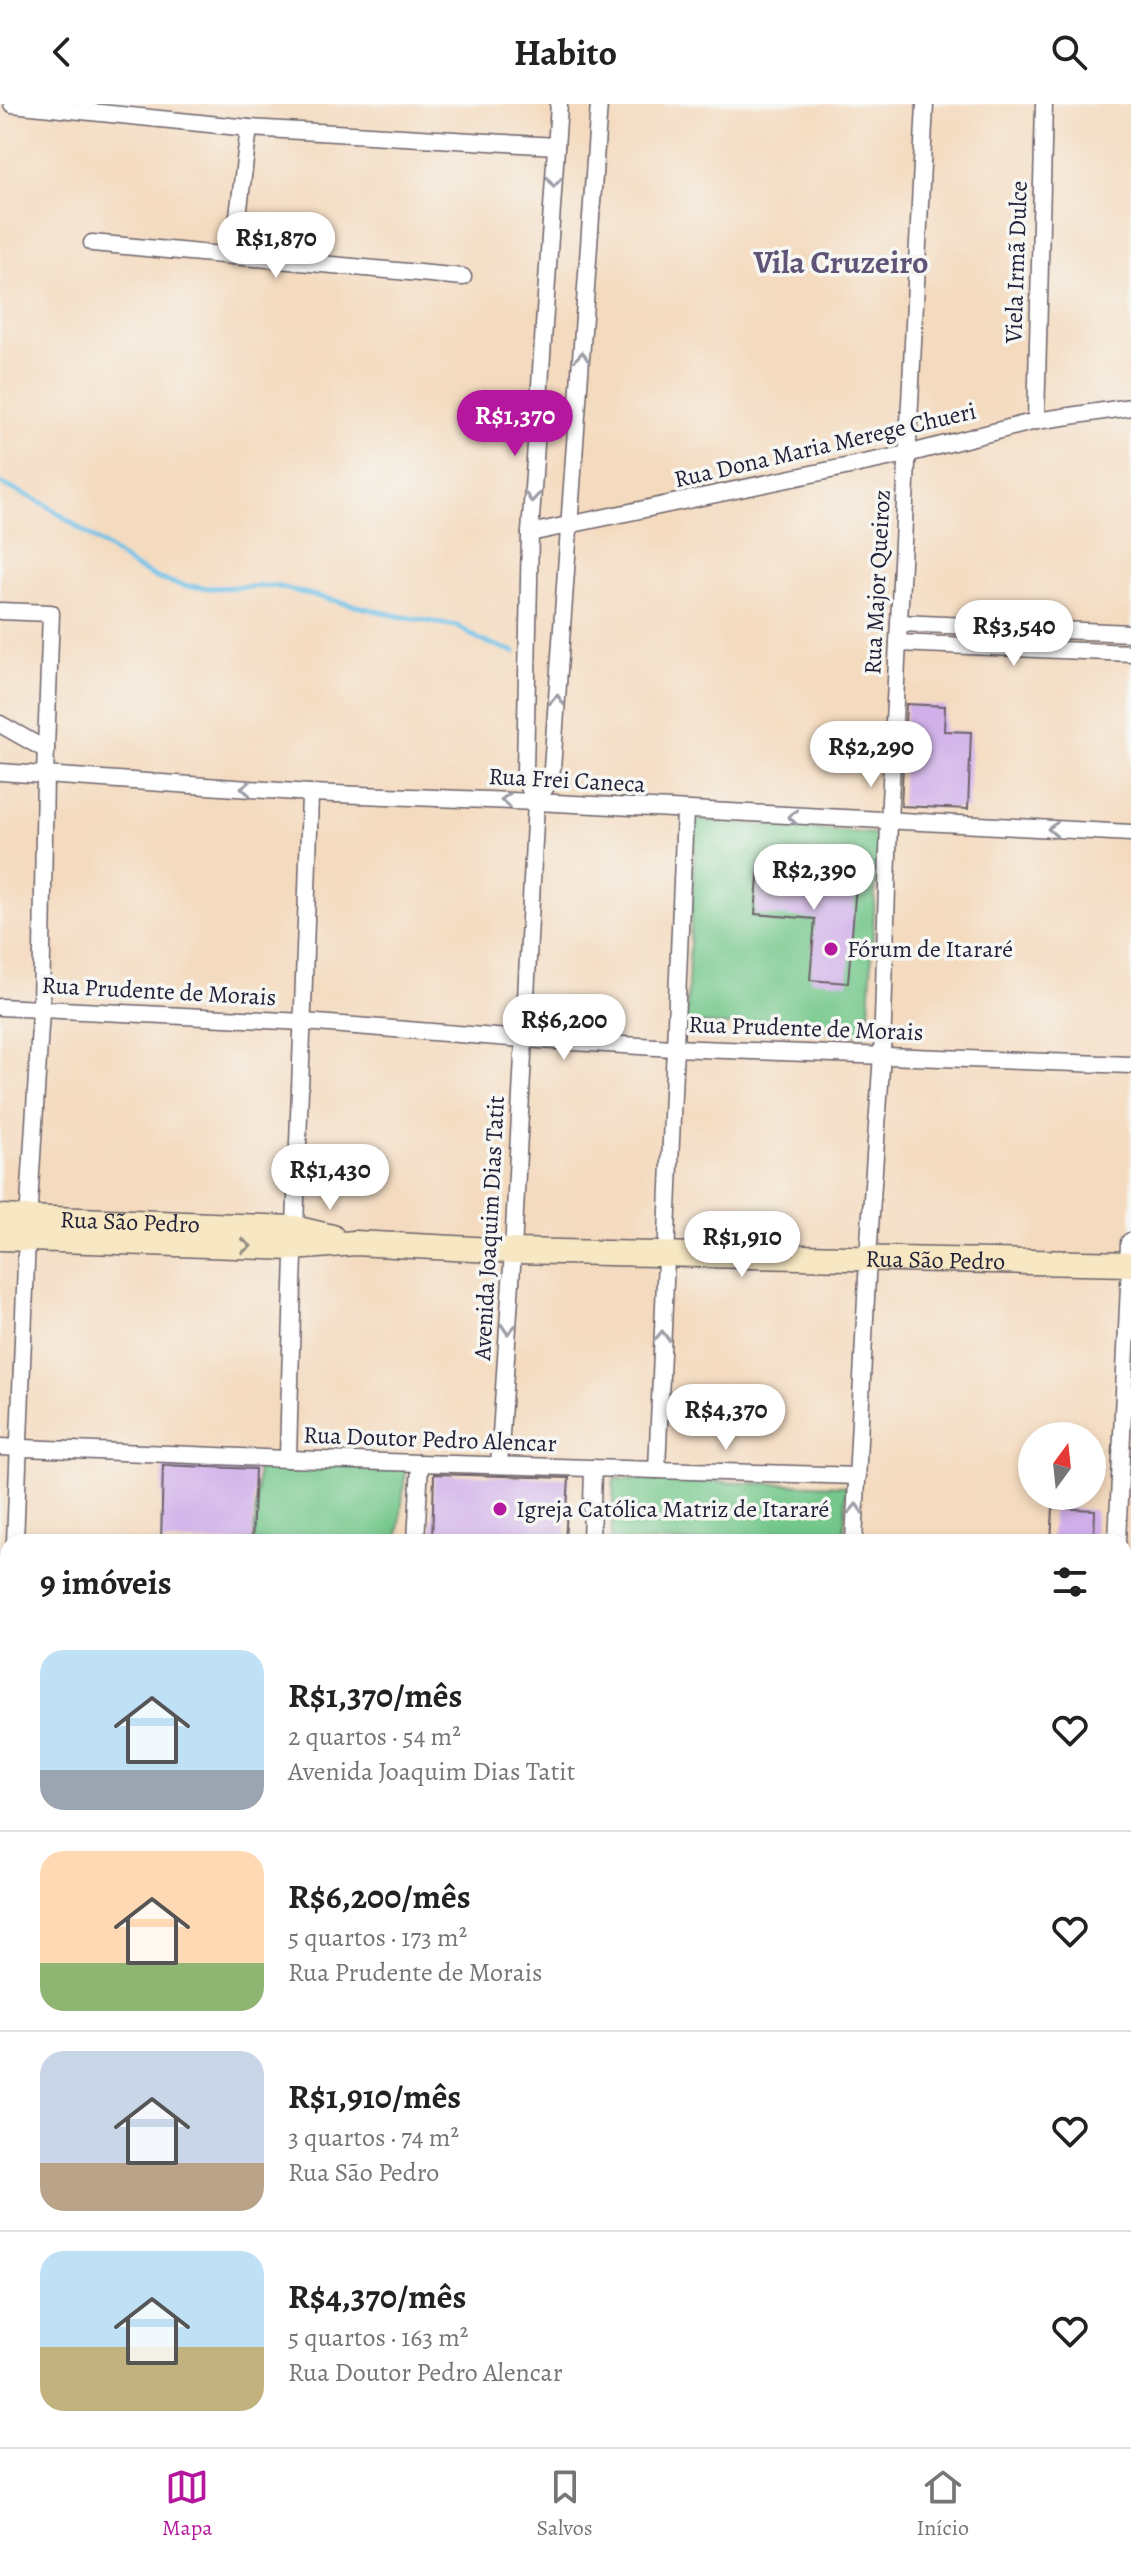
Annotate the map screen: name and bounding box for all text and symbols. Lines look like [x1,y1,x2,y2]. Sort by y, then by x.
text: Habito [514,28,617,77]
icon: back [40,30,84,74]
icon: search [1047,30,1091,74]
one-way arrow [546,176,563,189]
street label: Viela Irmã Dulce [997,180,1035,345]
pin: R$1,870 [202,212,350,280]
text: R$1,870 [235,220,317,255]
district label: Vila Cruzeiro [752,240,929,284]
one-way arrow [573,350,590,363]
pin: R$1,370 [441,390,589,458]
street label: Rua Dona Maria Merege Chueri [671,395,979,495]
text: R$1,370 [475,398,555,433]
street label: Rua Major Queiroz [856,489,898,675]
one-way arrow [524,491,541,504]
pin: R$3,540 [940,600,1088,668]
text: R$3,540 [972,608,1056,643]
one-way arrow [548,693,565,706]
pin: R$2,290 [797,721,945,789]
text: R$2,290 [828,729,914,764]
street label: Rua Frei Caneca [488,760,647,800]
one-way arrow [239,780,252,797]
one-way arrow [499,792,512,809]
one-way arrow [786,808,799,825]
one-way arrow [1046,821,1059,838]
pin: R$2,390 [740,844,888,912]
text: R$2,390 [772,852,856,887]
place label: Fórum de Itararé [847,933,1013,965]
marker: Fórum de Itararé [822,940,840,958]
street label: Rua Prudente de Morais [41,969,277,1013]
pin: R$6,200 [490,994,638,1062]
text: R$6,200 [521,1002,607,1037]
street label: Rua Prudente de Morais [688,1008,924,1048]
street label: Avenida Joaquim Dias Tatit [466,1095,512,1362]
pin: R$1,430 [256,1144,404,1212]
text: R$1,430 [289,1152,371,1187]
street label: Rua São Pedro [59,1203,200,1240]
pin: R$1,910 [668,1211,816,1279]
text: R$1,910 [702,1219,782,1254]
one-way arrow [240,1238,253,1255]
street label: Rua São Pedro [865,1242,1006,1277]
one-way arrow [500,1323,517,1336]
one-way arrow [654,1329,671,1342]
pin: R$4,370 [652,1384,800,1452]
text: R$4,370 [684,1392,768,1427]
street label: Rua Doutor Pedro Alencar [303,1419,557,1459]
north arrow [1018,1422,1106,1510]
map controls [1018,1422,1106,1510]
place label: Igreja Católica Matriz de Itararé [516,1493,829,1525]
marker: Igreja Católica Matriz de Itararé [491,1500,509,1518]
one-way arrow [847,1502,864,1515]
text: 9 imóveis [40,1559,172,1606]
icon: filters [1048,1560,1092,1604]
text: R$1,370/mês [288,1672,462,1719]
icon: home [104,1682,200,1778]
icon: heart [1048,1708,1092,1752]
text: 2 quartos · 54 m² [288,1719,461,1754]
text: Avenida Joaquim Dias Tatit [288,1754,575,1789]
text: R$6,200/mês [288,1873,471,1920]
icon: home [104,1883,200,1979]
icon: heart [1048,1909,1092,1953]
text: 5 quartos · 173 m² [288,1920,467,1955]
text: Rua Prudente de Morais [288,1955,543,1990]
text: R$1,910/mês [288,2073,461,2120]
icon: home [104,2083,200,2179]
icon: heart [1048,2109,1092,2153]
text: 3 quartos · 74 m² [288,2120,459,2155]
text: Rua São Pedro [288,2155,439,2190]
text: R$4,370/mês [288,2273,466,2320]
icon: home [104,2283,200,2379]
icon: heart [1048,2309,1092,2353]
text: 5 quartos · 163 m² [288,2320,468,2355]
text: Rua Doutor Pedro Alencar [288,2355,563,2390]
tab: Mapa [162,2465,213,2543]
tab: Salvos [536,2465,593,2543]
tab: Início [917,2465,969,2543]

